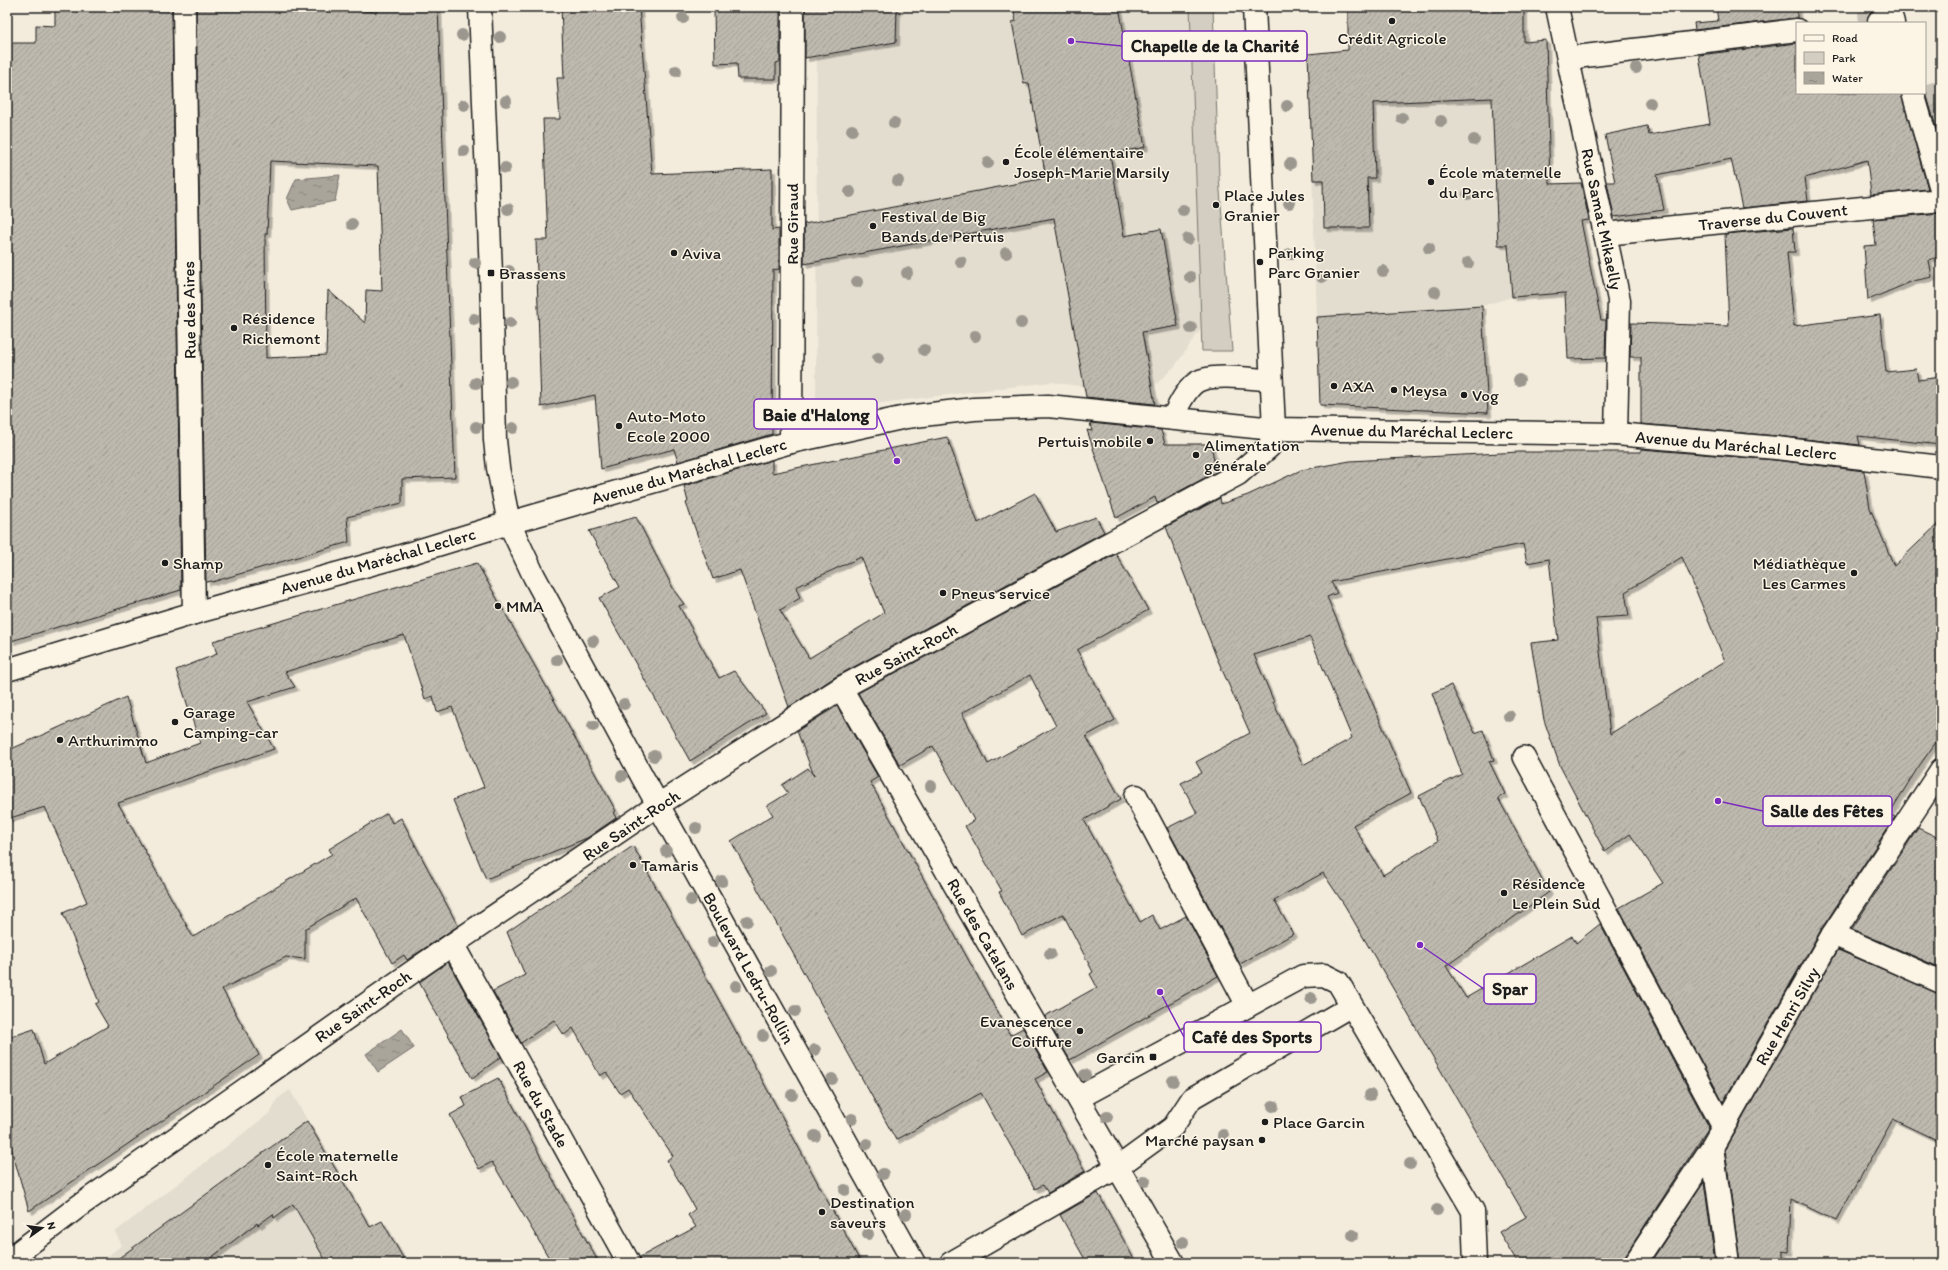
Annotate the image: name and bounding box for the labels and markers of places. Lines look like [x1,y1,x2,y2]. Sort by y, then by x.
marker: Crédit Agricole [1387,16,1397,26]
place label: Crédit Agricole [1337,28,1447,48]
callout: Chapelle de la Charité [1122,31,1307,61]
place label: École élémentaire Joseph-Marie Marsily [1014,142,1170,182]
marker: École élémentaire Joseph-Marie Marsily [1001,157,1011,167]
place label: École maternelle du Parc [1439,162,1561,202]
marker: École maternelle du Parc [1426,177,1436,187]
place label: Place Jules Granier [1224,185,1305,225]
marker: Place Jules Granier [1211,200,1221,210]
place label: Festival de Big Bands de Pertuis [881,206,1004,246]
marker: Festival de Big Bands de Pertuis [868,221,878,231]
place label: Parking Parc Granier [1268,242,1360,282]
place label: Aviva [682,243,721,263]
marker: Aviva [669,248,679,258]
marker: Parking Parc Granier [1255,257,1265,267]
place label: Brassens [499,263,566,283]
marker: Brassens [486,268,496,278]
place label: Résidence Richemont [242,308,321,348]
marker: Résidence Richemont [229,323,239,333]
place label: AXA [1342,376,1375,396]
place label: Meysa [1402,380,1447,400]
marker: AXA [1329,381,1339,391]
marker: Meysa [1389,385,1399,395]
place label: Vog [1472,385,1499,405]
marker: Vog [1459,390,1469,400]
callout: Baie d'Halong [754,399,877,429]
place label: Auto-Moto Ecole 2000 [627,406,710,446]
marker: Auto-Moto Ecole 2000 [614,421,624,431]
place label: Pertuis mobile [1037,431,1142,451]
place label: Alimentation générale [1204,435,1300,475]
marker: Pertuis mobile [1145,436,1155,446]
marker: Alimentation générale [1191,450,1201,460]
place label: Shamp [173,553,223,573]
place label: Médiathèque Les Carmes [1753,553,1846,593]
marker: Shamp [160,558,170,568]
marker: Médiathèque Les Carmes [1849,568,1859,578]
place label: Pneus service [951,583,1050,603]
marker: Pneus service [938,588,948,598]
place label: MMA [506,596,544,616]
marker: MMA [493,601,503,611]
place label: Garage Camping-car [183,702,279,742]
marker: Garage Camping-car [170,717,180,727]
place label: Arthurimmo [68,730,158,750]
marker: Arthurimmo [55,735,65,745]
callout: Salle des Fêtes [1763,796,1892,826]
place label: Tamaris [641,855,699,875]
marker: Tamaris [628,860,638,870]
place label: Résidence Le Plein Sud [1512,873,1601,913]
marker: Résidence Le Plein Sud [1499,888,1509,898]
callout: Spar [1484,974,1536,1004]
place label: Evanescence Coiffure [980,1011,1072,1051]
callout: Café des Sports [1184,1022,1321,1052]
marker: Evanescence Coiffure [1075,1026,1085,1036]
place label: Garcin [1096,1047,1145,1067]
marker: Garcin [1148,1052,1158,1062]
place label: Place Garcin [1273,1112,1365,1132]
marker: Place Garcin [1260,1117,1270,1127]
place label: Marché paysan [1145,1130,1254,1150]
marker: Marché paysan [1257,1135,1267,1145]
place label: École maternelle Saint-Roch [276,1145,398,1185]
marker: École maternelle Saint-Roch [263,1160,273,1170]
place label: Destination saveurs [830,1192,915,1232]
marker: Destination saveurs [817,1207,827,1217]

